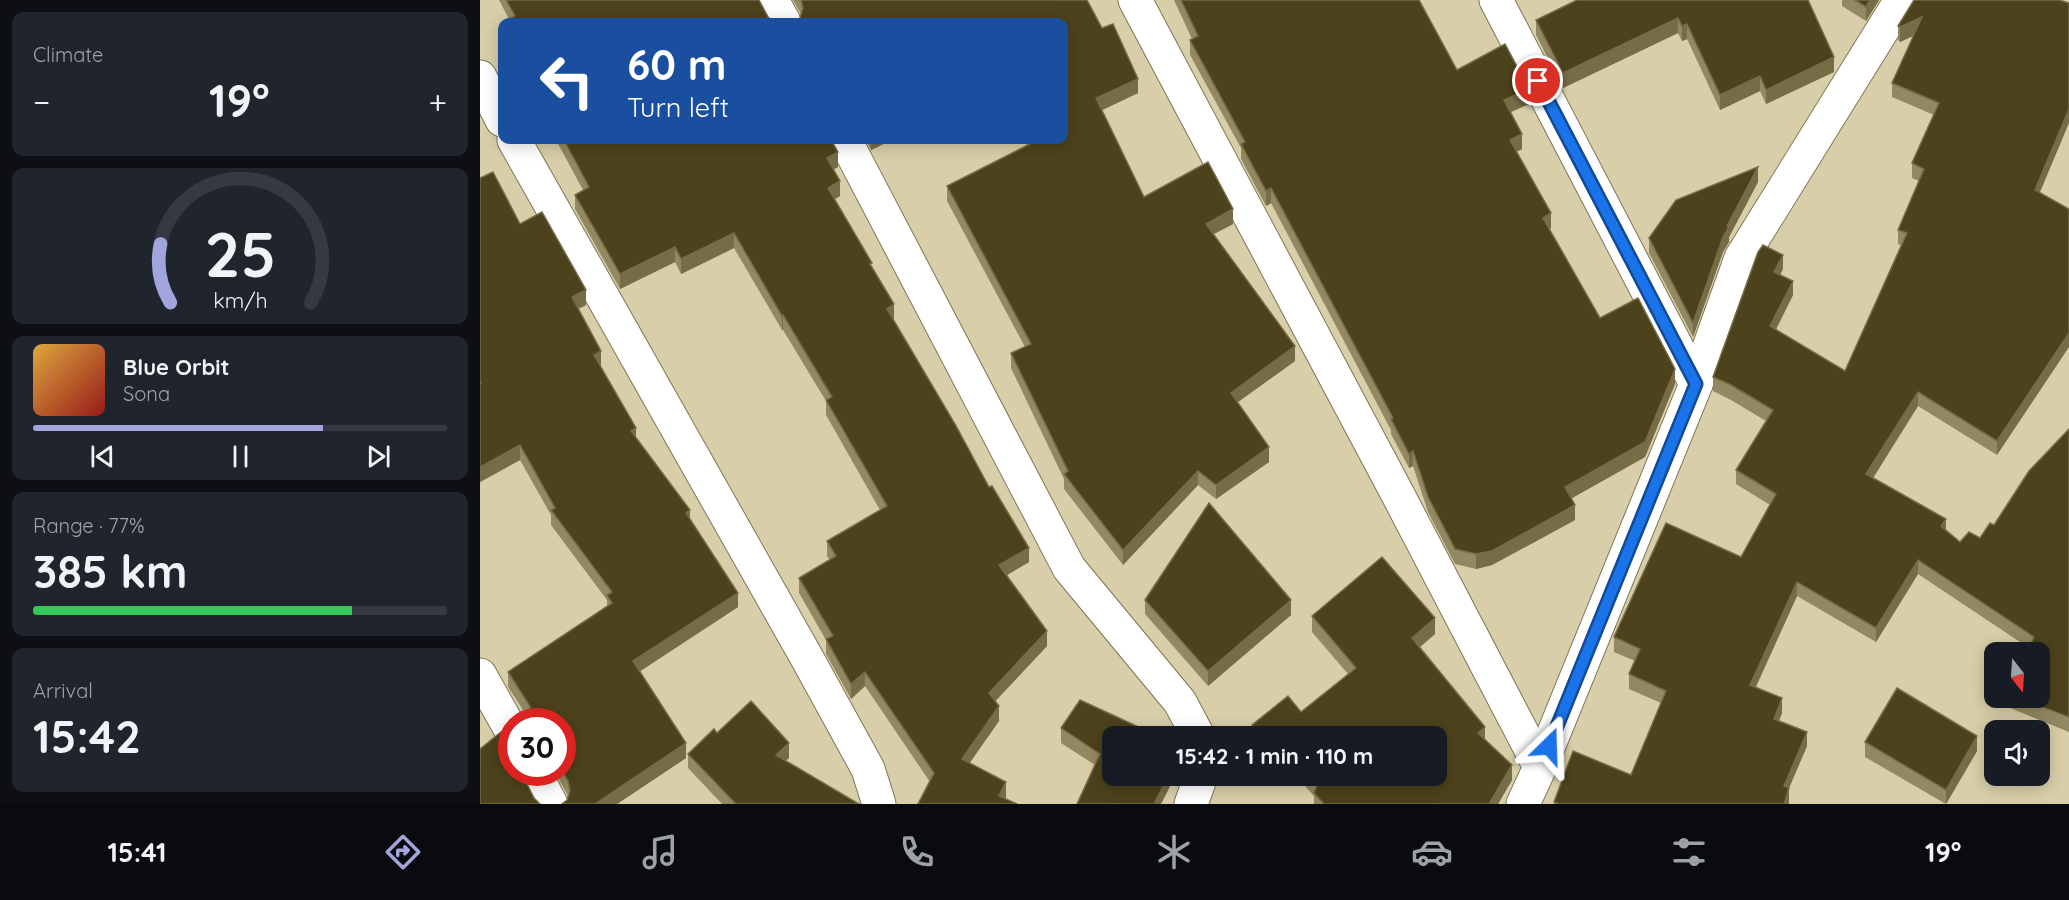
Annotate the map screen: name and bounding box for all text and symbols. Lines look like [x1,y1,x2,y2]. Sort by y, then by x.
text: 60 m [627,38,727,91]
text: Climate [33,42,103,67]
icon: left [528,42,606,120]
pin [1512,55,1563,106]
icon: arrive [1521,64,1554,97]
text: 19° [209,72,270,128]
text: − [33,81,50,122]
text: + [428,81,447,122]
text: Turn left [627,90,729,124]
text: 25 [204,215,276,293]
text: km/h [213,287,267,313]
text: Blue Orbit [123,353,229,381]
text: Sona [123,381,170,406]
icon: previous [86,440,119,473]
icon: pause [224,440,257,473]
icon: next [362,440,395,473]
text: Range · 77% [33,513,144,538]
text: 385 km [33,543,187,599]
north arrow [1984,642,2050,708]
map controls [1984,642,2050,786]
text: Arrival [33,678,93,703]
text: 15:42 [33,708,141,764]
speed limit sign: 30 [498,708,576,786]
position arrow [1517,714,1581,778]
button: sound [1984,720,2050,786]
text: 15:42 · 1 min · 110 m [1176,742,1373,770]
icon: directions [382,831,424,873]
icon: music [639,831,681,873]
icon: phone [896,831,938,873]
icon: climate [1153,831,1195,873]
icon: car [1411,831,1453,873]
icon: filters [1668,831,1710,873]
text: 15:41 [108,835,167,869]
text: 19° [1925,835,1961,869]

